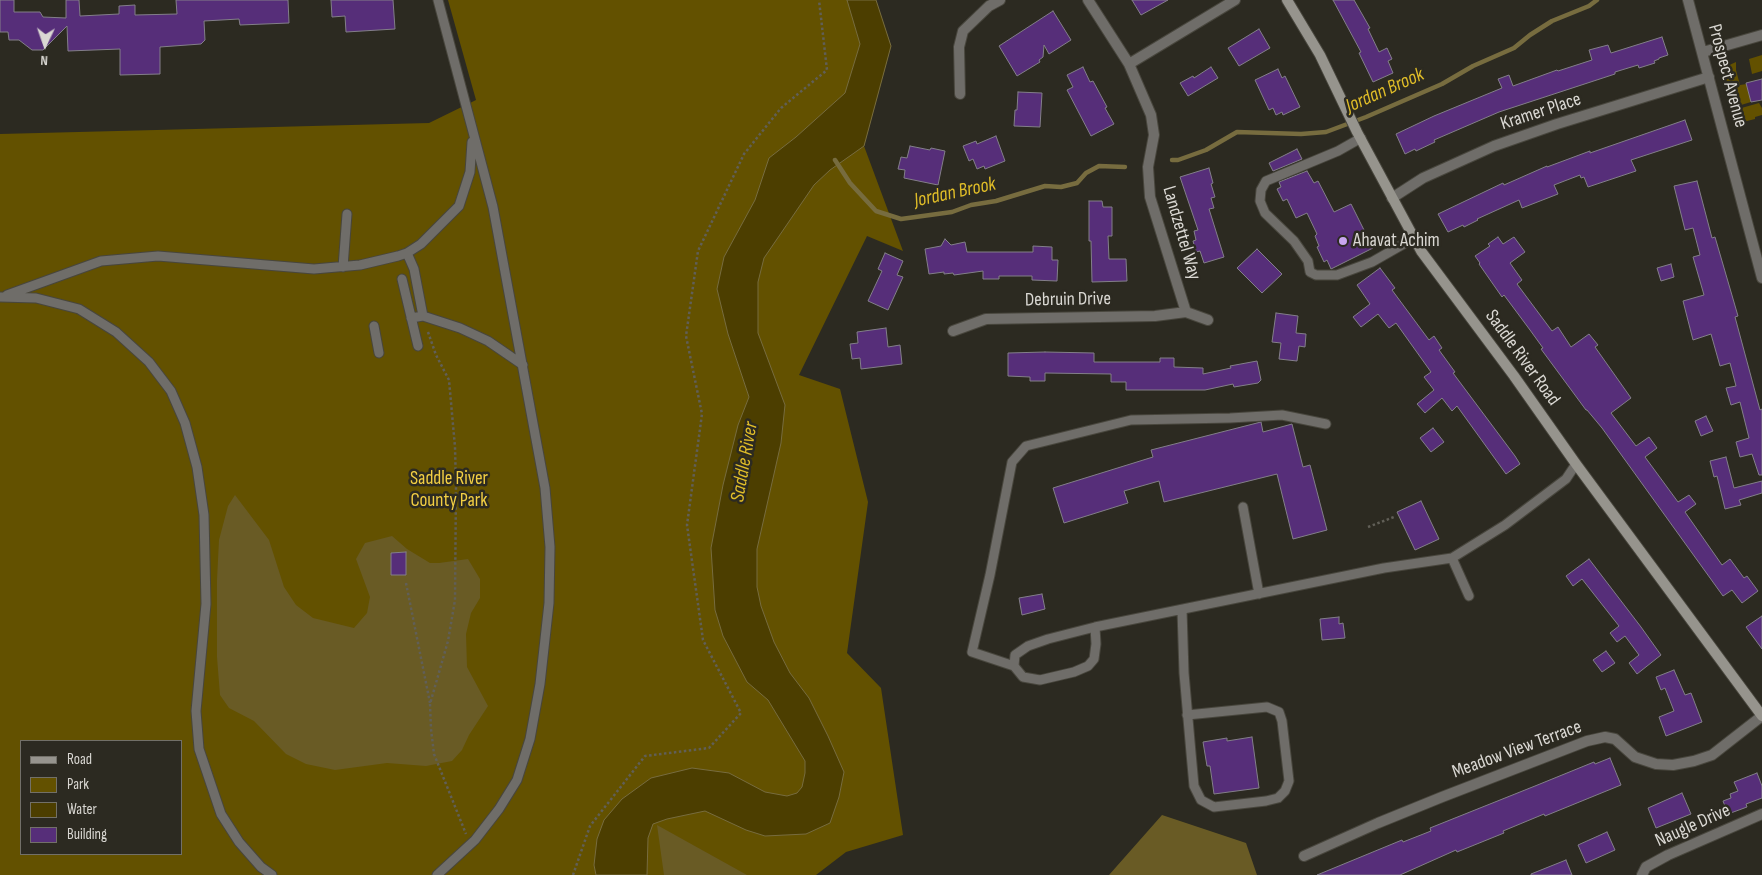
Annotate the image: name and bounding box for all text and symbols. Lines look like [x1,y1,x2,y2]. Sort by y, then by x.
north arrow [20,20,70,70]
street label: Prospect Avenue [1702,22,1752,130]
text: N [40,52,48,69]
water label: Jordan Brook [1342,63,1428,119]
street label: Kramer Place [1498,88,1584,136]
water label: Jordan Brook [912,173,998,213]
street label: Landzettel Way [1157,183,1205,283]
place label: Ahavat Achim [1353,230,1440,252]
marker: Ahavat Achim [1337,235,1349,247]
street label: Debruin Drive [1025,288,1111,312]
street label: Saddle River Road [1480,306,1564,410]
water label: Saddle River [726,420,764,504]
park label: Saddle River County Park [410,468,488,512]
street label: Meadow View Terrace [1449,716,1585,784]
legend [20,740,182,855]
text: Road [67,750,92,769]
text: Park [67,775,89,794]
street label: Naugle Drive [1652,799,1734,853]
text: Water [67,800,97,819]
text: Building [67,825,107,844]

